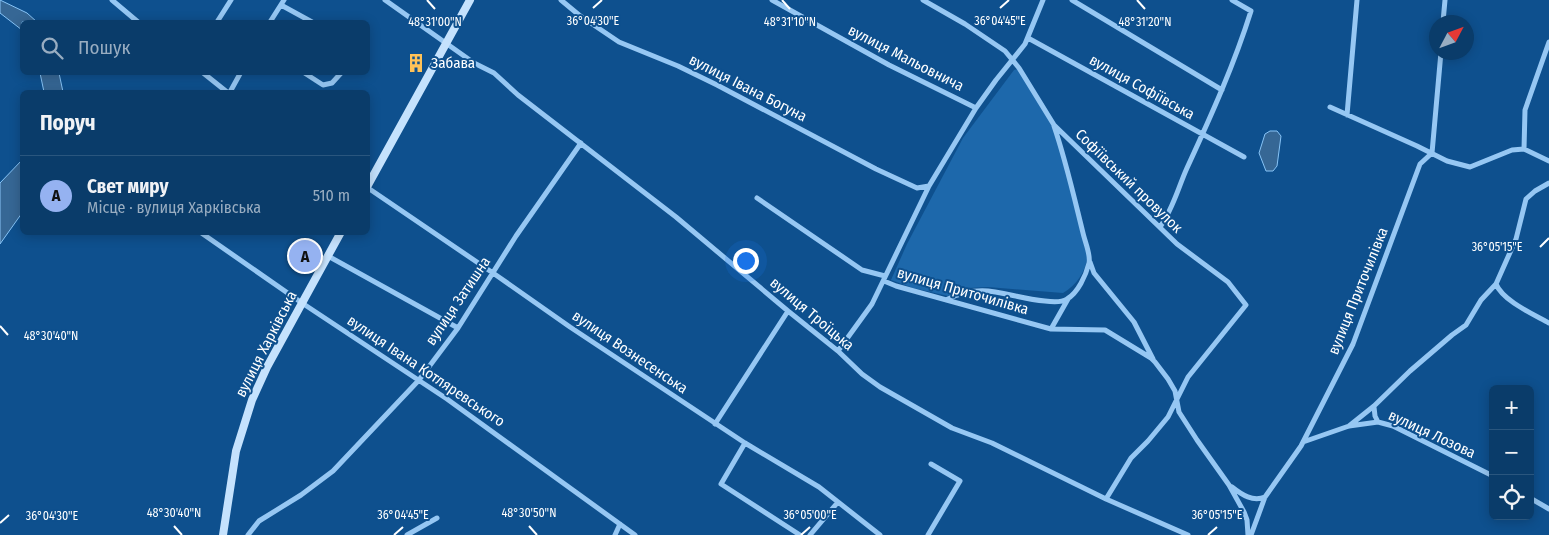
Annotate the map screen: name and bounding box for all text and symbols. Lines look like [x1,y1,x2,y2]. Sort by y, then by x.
text: 36°04'30"E [567,14,620,28]
text: 36°04'45"E [974,14,1026,28]
text: 48°31'00"N [408,15,462,29]
text: 48°31'10"N [764,15,816,29]
text: 48°31'20"N [1119,15,1171,29]
north arrow [1429,15,1474,60]
search box [20,20,370,75]
street label: вулиця Мальовнича [845,21,967,95]
icon: search [38,34,66,62]
text: Пошук [78,36,130,59]
street label: вулиця Івана Богуна [686,51,810,125]
street label: вулиця Софіївська [1086,51,1198,123]
building icon: Забава [405,52,427,74]
place label: Забава [431,54,475,72]
text: Поруч [40,110,96,136]
street label: Софіївський провулок [1072,125,1186,237]
text: Свет миру [87,175,169,198]
text: A [52,186,60,205]
text: 510 m [313,186,350,205]
text: Місце · вулиця Харківська [87,198,261,217]
street label: вулиця Приточилівка [1324,225,1392,357]
pin: A [289,237,321,275]
text: 36°05'15"E [1472,240,1523,254]
your location [733,248,759,274]
street label: вулиця Затишна [422,253,494,349]
street label: вулиця Приточилівка [895,264,1031,318]
street label: вулиця Троїцька [766,274,858,354]
street label: вулиця Харківська [231,288,301,400]
street label: вулиця Вознесенська [569,307,691,397]
street label: вулиця Івана Котляревського [344,311,508,431]
text: 48°30'40"N [24,329,78,343]
map controls [1489,385,1534,520]
button: + [1489,385,1534,430]
street label: вулиця Лозова [1386,406,1478,462]
button: − [1489,430,1534,475]
button: locate [1489,475,1534,520]
text: 48°30'40"N [147,506,201,520]
text: 48°30'50"N [502,506,556,520]
text: 36°04'45"E [377,508,429,522]
text: 36°05'00"E [783,508,837,522]
text: 36°05'15"E [1192,508,1243,522]
text: 36°04'30"E [26,509,79,523]

